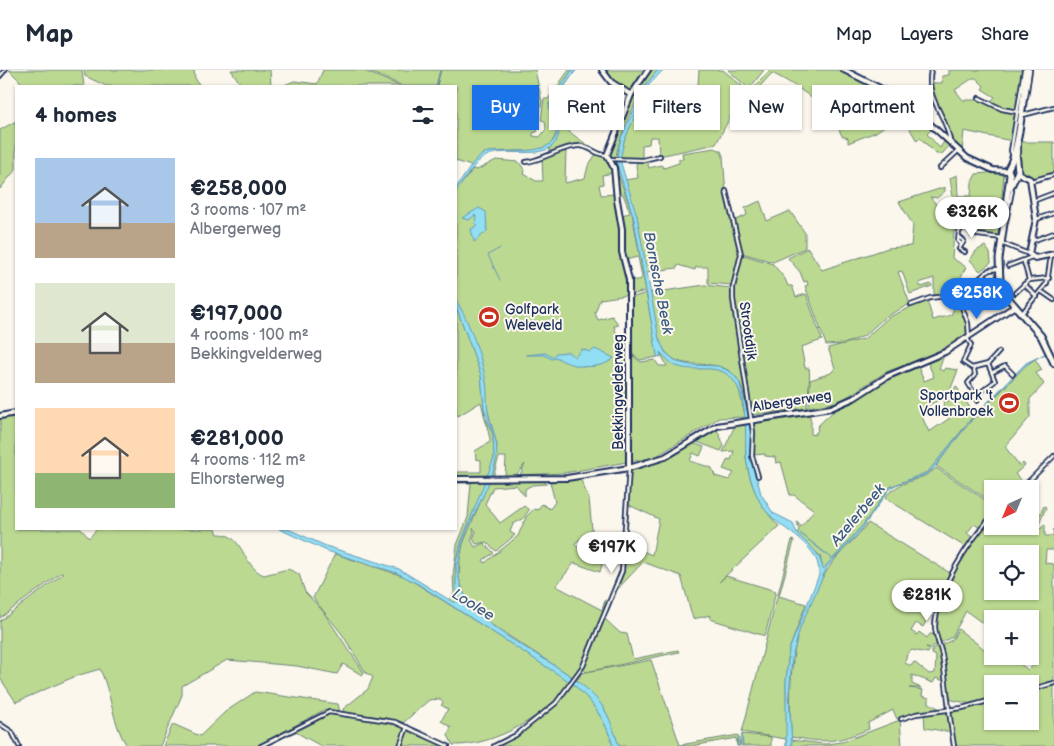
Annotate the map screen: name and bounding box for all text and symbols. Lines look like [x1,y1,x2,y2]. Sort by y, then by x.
text: Map [25,20,73,49]
text: Map [836,24,872,45]
text: Layers [900,24,953,45]
text: Share [981,24,1029,45]
chip: Buy [472,85,539,130]
chip: Rent [549,85,624,130]
chip: Filters [634,85,720,130]
chip: New [730,85,802,130]
chip: Apartment [812,85,933,130]
icon: filters [409,101,437,129]
text: 4 homes [35,103,117,128]
text: €258,000 [190,176,287,201]
icon: home [75,178,135,238]
pin: €326K [937,196,1007,239]
text: 3 rooms · 107 m² [190,201,306,220]
text: €326K [946,203,998,222]
text: Albergerweg [190,220,281,239]
water label: Bornsche Beek [639,230,677,337]
pin: €258K [942,278,1012,320]
text: €258K [951,284,1003,303]
text: €197,000 [190,301,282,326]
place label: Golfpark Weleveld [505,301,562,334]
street label: Strootdijk [736,301,761,361]
icon: home [75,303,135,363]
sports icon: Golfpark Weleveld [477,305,501,329]
text: 4 rooms · 100 m² [190,326,309,345]
street label: Bekkingvelderweg [610,334,627,450]
text: Bekkingvelderweg [190,345,322,364]
street label: Albergerweg [751,386,833,416]
place label: Sportpark 't Vollenbroek [919,387,994,420]
sports icon: Sportpark 't Vollenbroek [997,391,1021,415]
text: €281,000 [190,426,284,451]
icon: home [75,428,135,488]
text: 4 rooms · 112 m² [190,451,306,470]
text: Elhorsterweg [190,470,285,489]
water label: Azelerbeek [826,479,890,551]
north arrow [984,480,1039,535]
map controls [984,480,1039,730]
pin: €197K [577,532,647,574]
text: €197K [588,538,636,557]
button: locate [984,545,1039,600]
pin: €281K [892,580,962,622]
water label: Loolee [448,585,498,625]
text: €281K [903,586,951,605]
button: + [984,610,1039,665]
button: − [984,675,1039,730]

